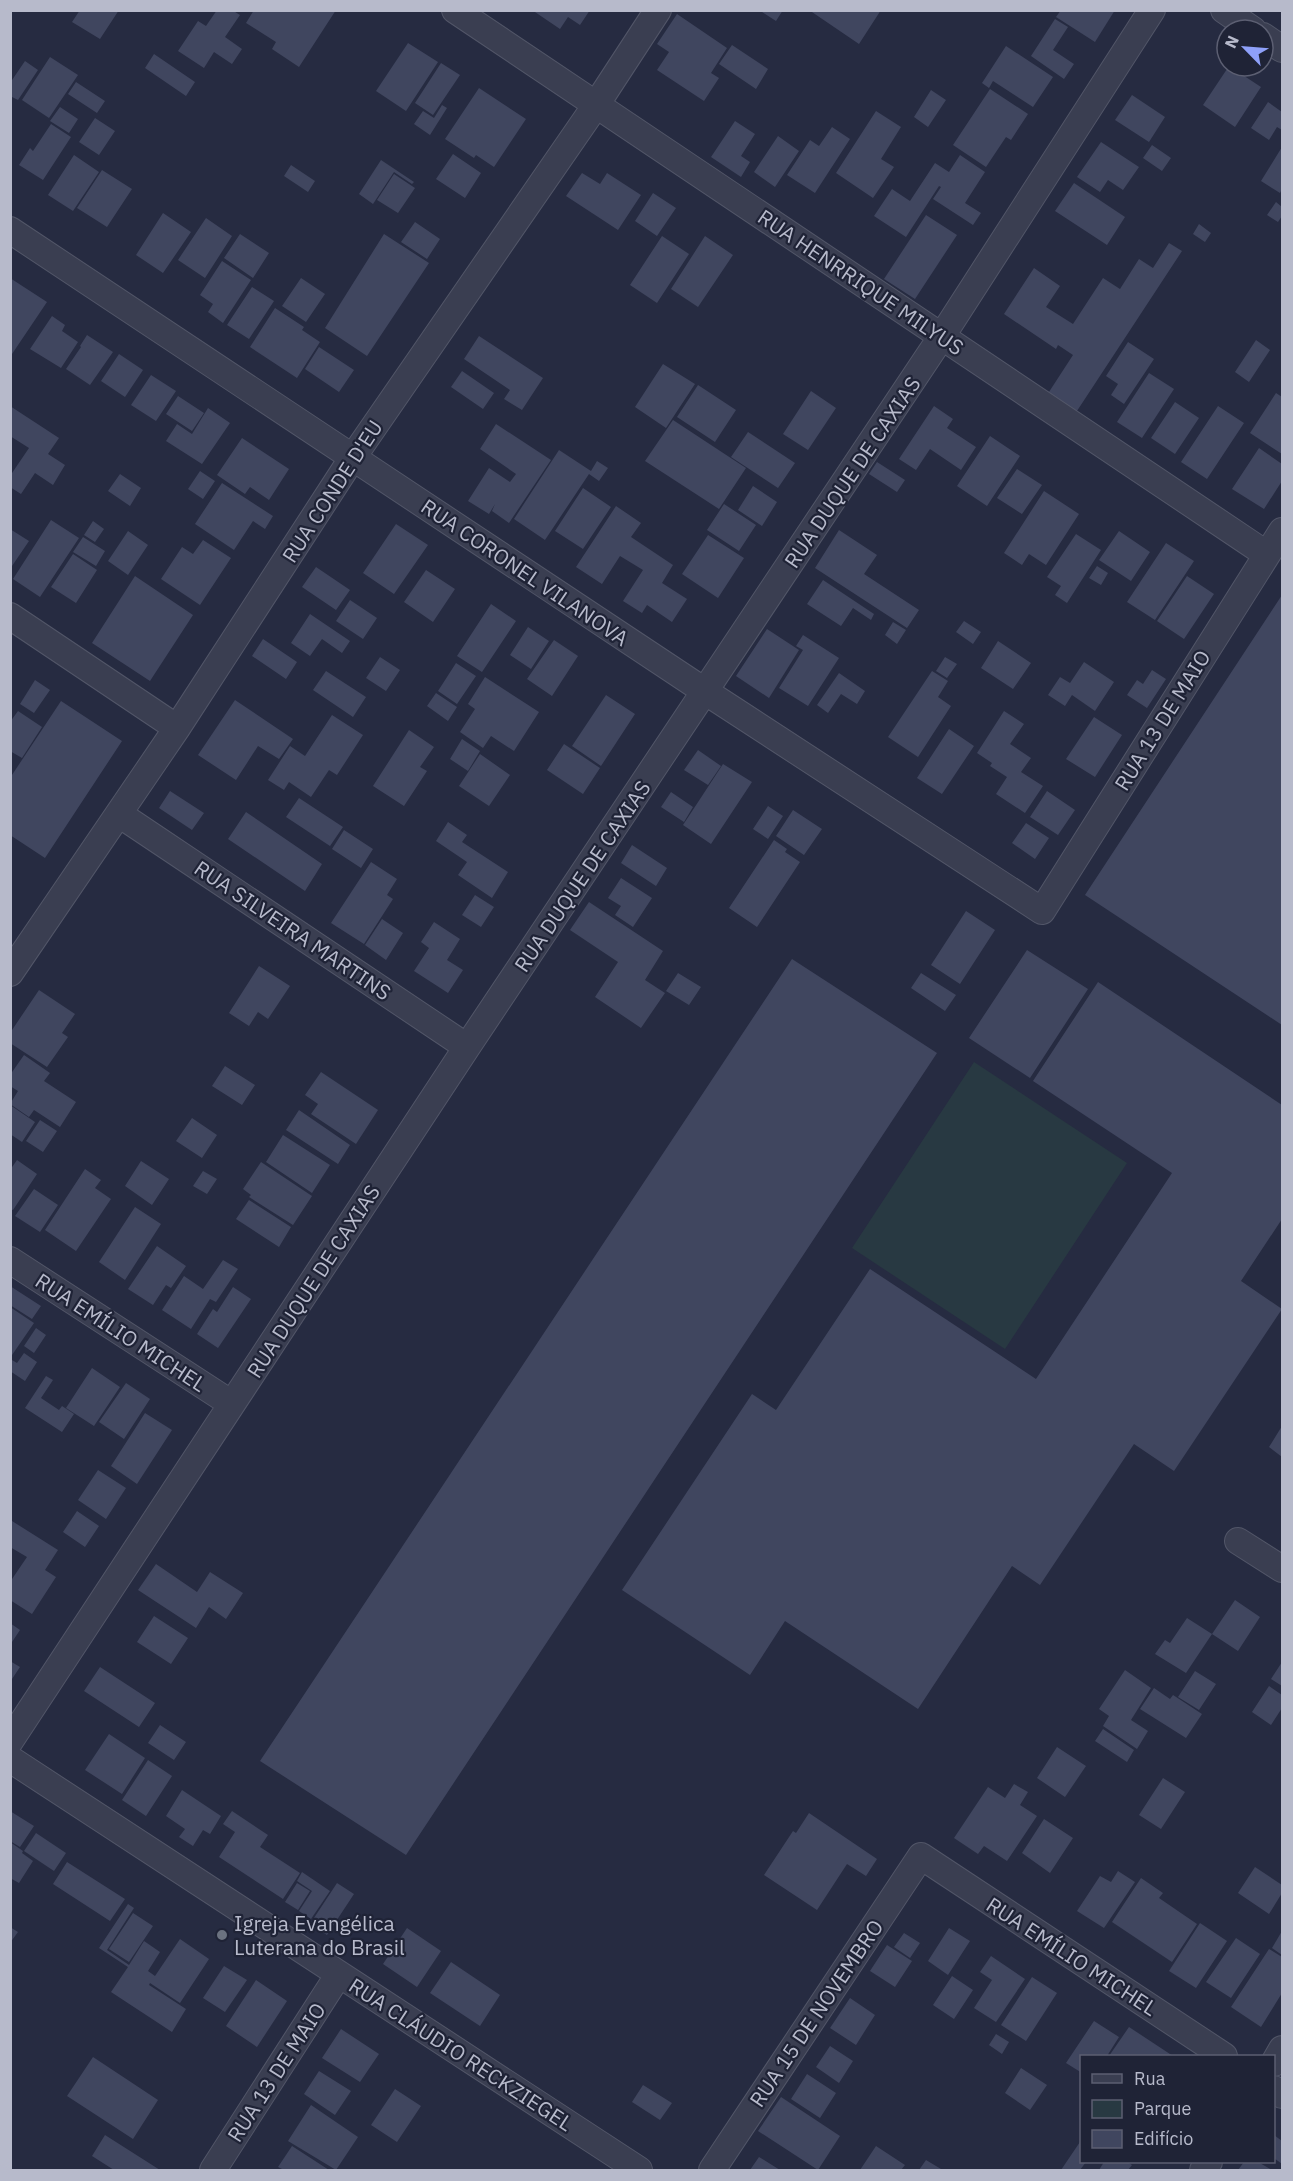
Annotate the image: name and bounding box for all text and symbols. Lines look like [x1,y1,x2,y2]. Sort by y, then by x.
north arrow [1215,18,1275,78]
text: N [1220,32,1243,51]
street label: RUA HENRRIQUE MILYUS [753,203,969,361]
street label: RUA DUQUE DE CAXIAS [777,371,927,573]
street label: RUA CONDE D'EU [275,414,389,568]
street label: RUA CORONEL VILANOVA [416,492,634,652]
street label: RUA 13 DE MAIO [1108,644,1216,796]
street label: RUA DUQUE DE CAXIAS [507,775,657,977]
street label: RUA SILVEIRA MARTINS [189,854,397,1006]
street label: RUA DUQUE DE CAXIAS [240,1179,386,1383]
street label: RUA EMÍLIO MICHEL [30,1266,212,1398]
street label: RUA EMÍLIO MICHEL [981,1890,1163,2022]
place label: Igreja Evangélica Luterana do Brasil [234,1909,405,1961]
street label: RUA 15 DE NOVEMBRO [743,1914,889,2112]
marker: Igreja Evangélica Luterana do Brasil [215,1928,229,1942]
street label: RUA CLÁUDIO RECKZIEGEL [344,1971,578,2137]
street label: RUA 13 DE MAIO [220,1997,332,2147]
legend [1080,2055,1275,2163]
text: Rua [1134,2067,1166,2090]
text: Parque [1134,2097,1192,2120]
text: Edifício [1134,2127,1193,2150]

